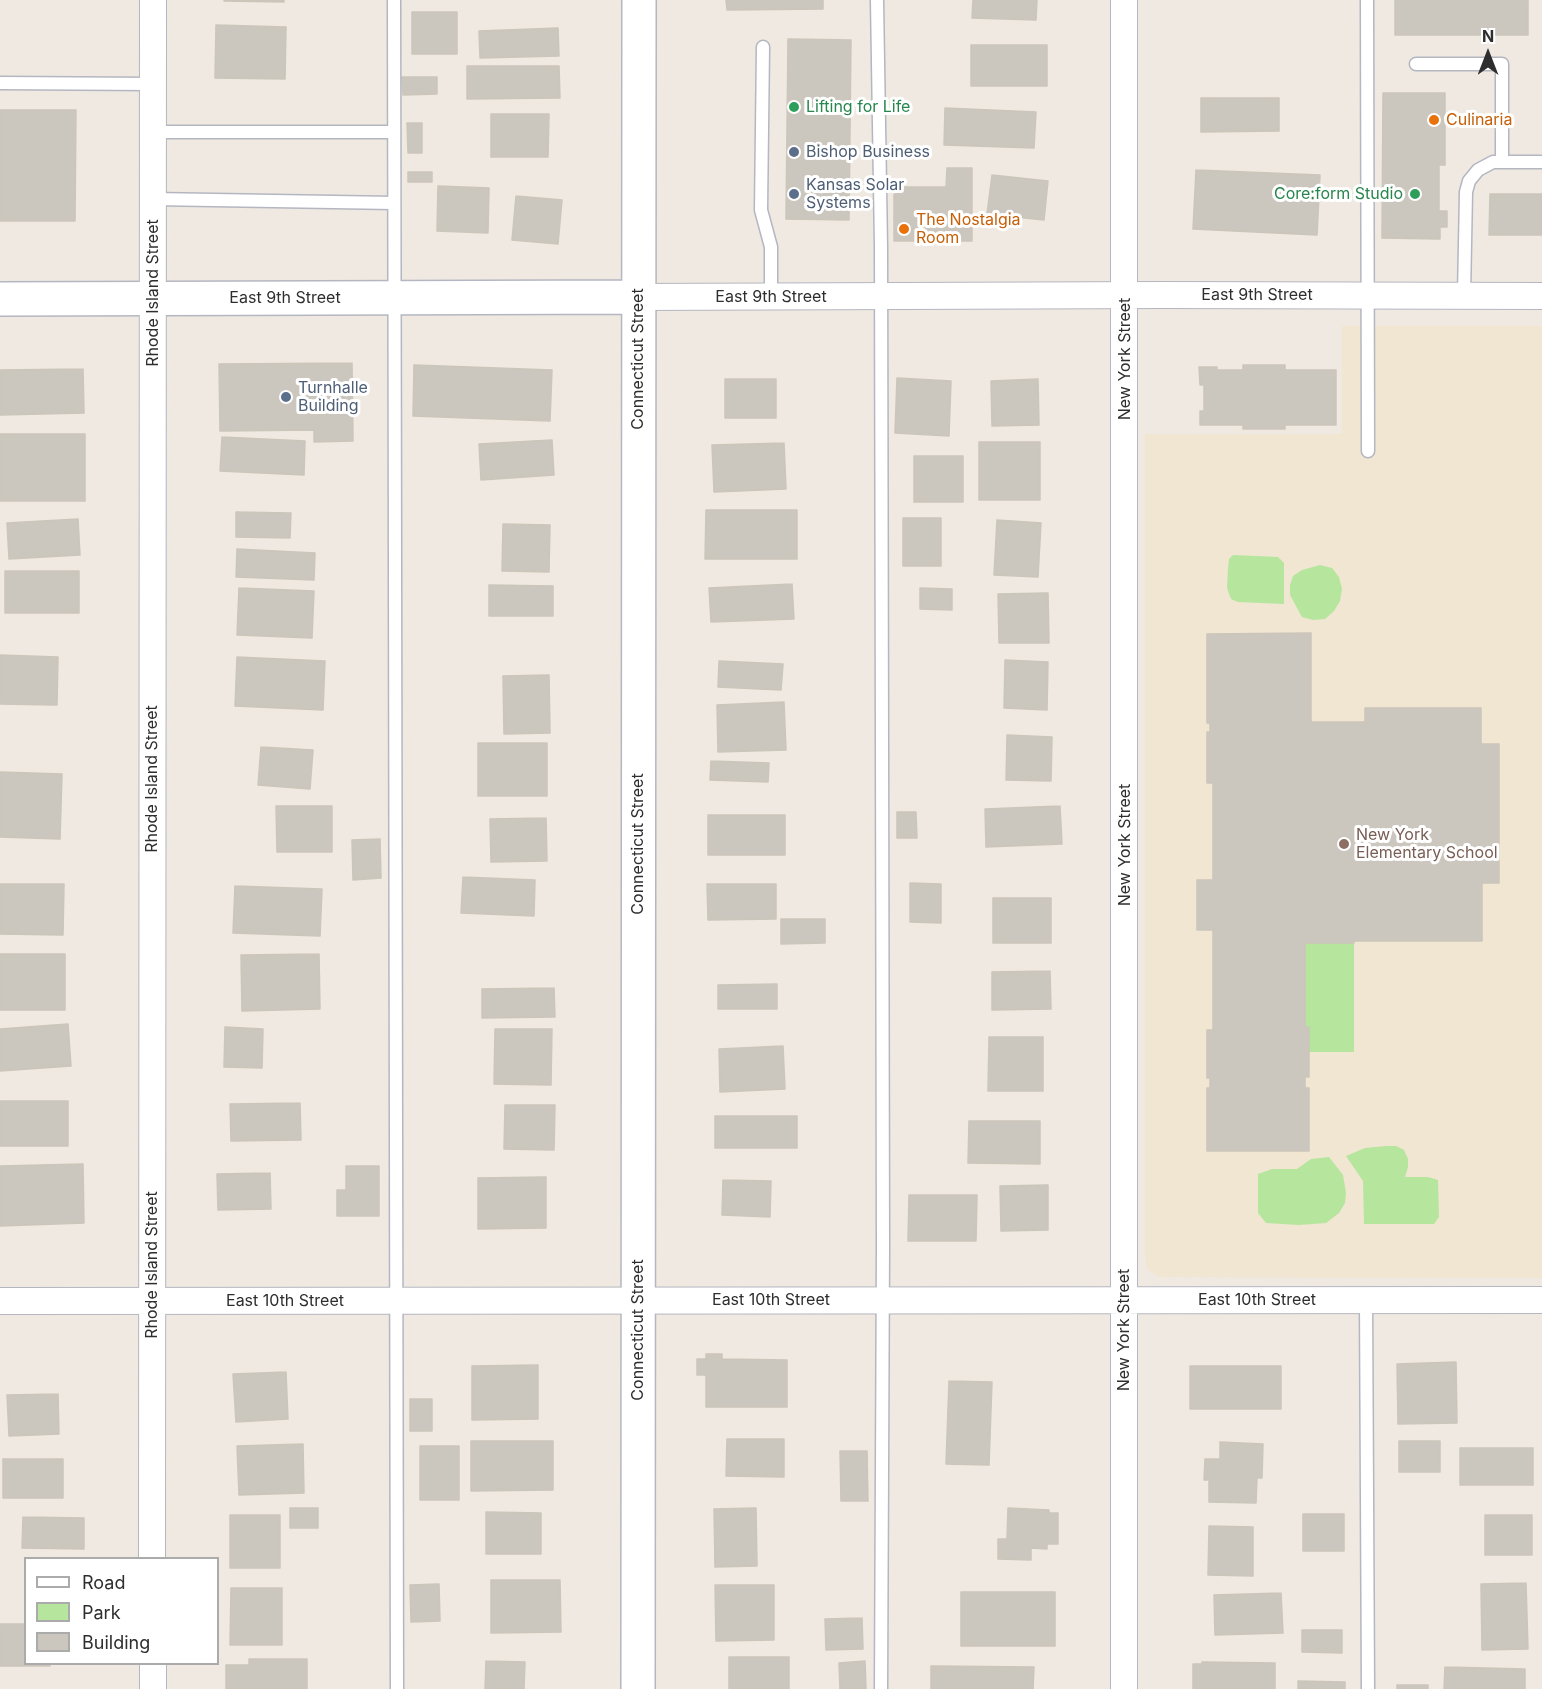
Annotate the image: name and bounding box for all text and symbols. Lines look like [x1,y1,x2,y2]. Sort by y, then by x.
north arrow [1458,24,1518,84]
text: N [1482,26,1494,46]
place label: Lifting for Life [806,97,910,117]
marker: Lifting for Life [787,100,801,114]
place label: Culinaria [1446,110,1512,130]
marker: Culinaria [1427,113,1441,127]
place label: Bishop Business [806,142,930,162]
marker: Bishop Business [787,145,801,159]
place label: Kansas Solar Systems [806,175,904,213]
place label: Core:form Studio [1274,184,1403,204]
marker: Kansas Solar Systems [787,187,801,201]
marker: Core:form Studio [1408,187,1422,201]
place label: The Nostalgia Room [916,210,1021,248]
street label: Rhode Island Street [143,219,163,367]
marker: The Nostalgia Room [897,222,911,236]
street label: East 9th Street [1201,285,1313,305]
street label: East 9th Street [715,287,827,307]
street label: East 9th Street [229,288,341,308]
street label: Connecticut Street [628,288,648,430]
street label: New York Street [1115,298,1135,420]
place label: Turnhalle Building [298,378,368,416]
marker: Turnhalle Building [279,390,293,404]
street label: Rhode Island Street [142,705,162,853]
street label: Connecticut Street [628,773,648,915]
street label: New York Street [1115,784,1135,906]
place label: New York Elementary School [1356,825,1498,863]
marker: New York Elementary School [1337,837,1351,851]
street label: Rhode Island Street [142,1191,162,1339]
street label: Connecticut Street [628,1259,648,1401]
street label: New York Street [1114,1269,1134,1391]
street label: East 10th Street [712,1290,830,1310]
street label: East 10th Street [1198,1290,1316,1310]
street label: East 10th Street [226,1291,344,1311]
legend [24,1557,219,1665]
text: Road [82,1572,125,1593]
text: Park [82,1602,121,1623]
text: Building [82,1632,150,1653]

